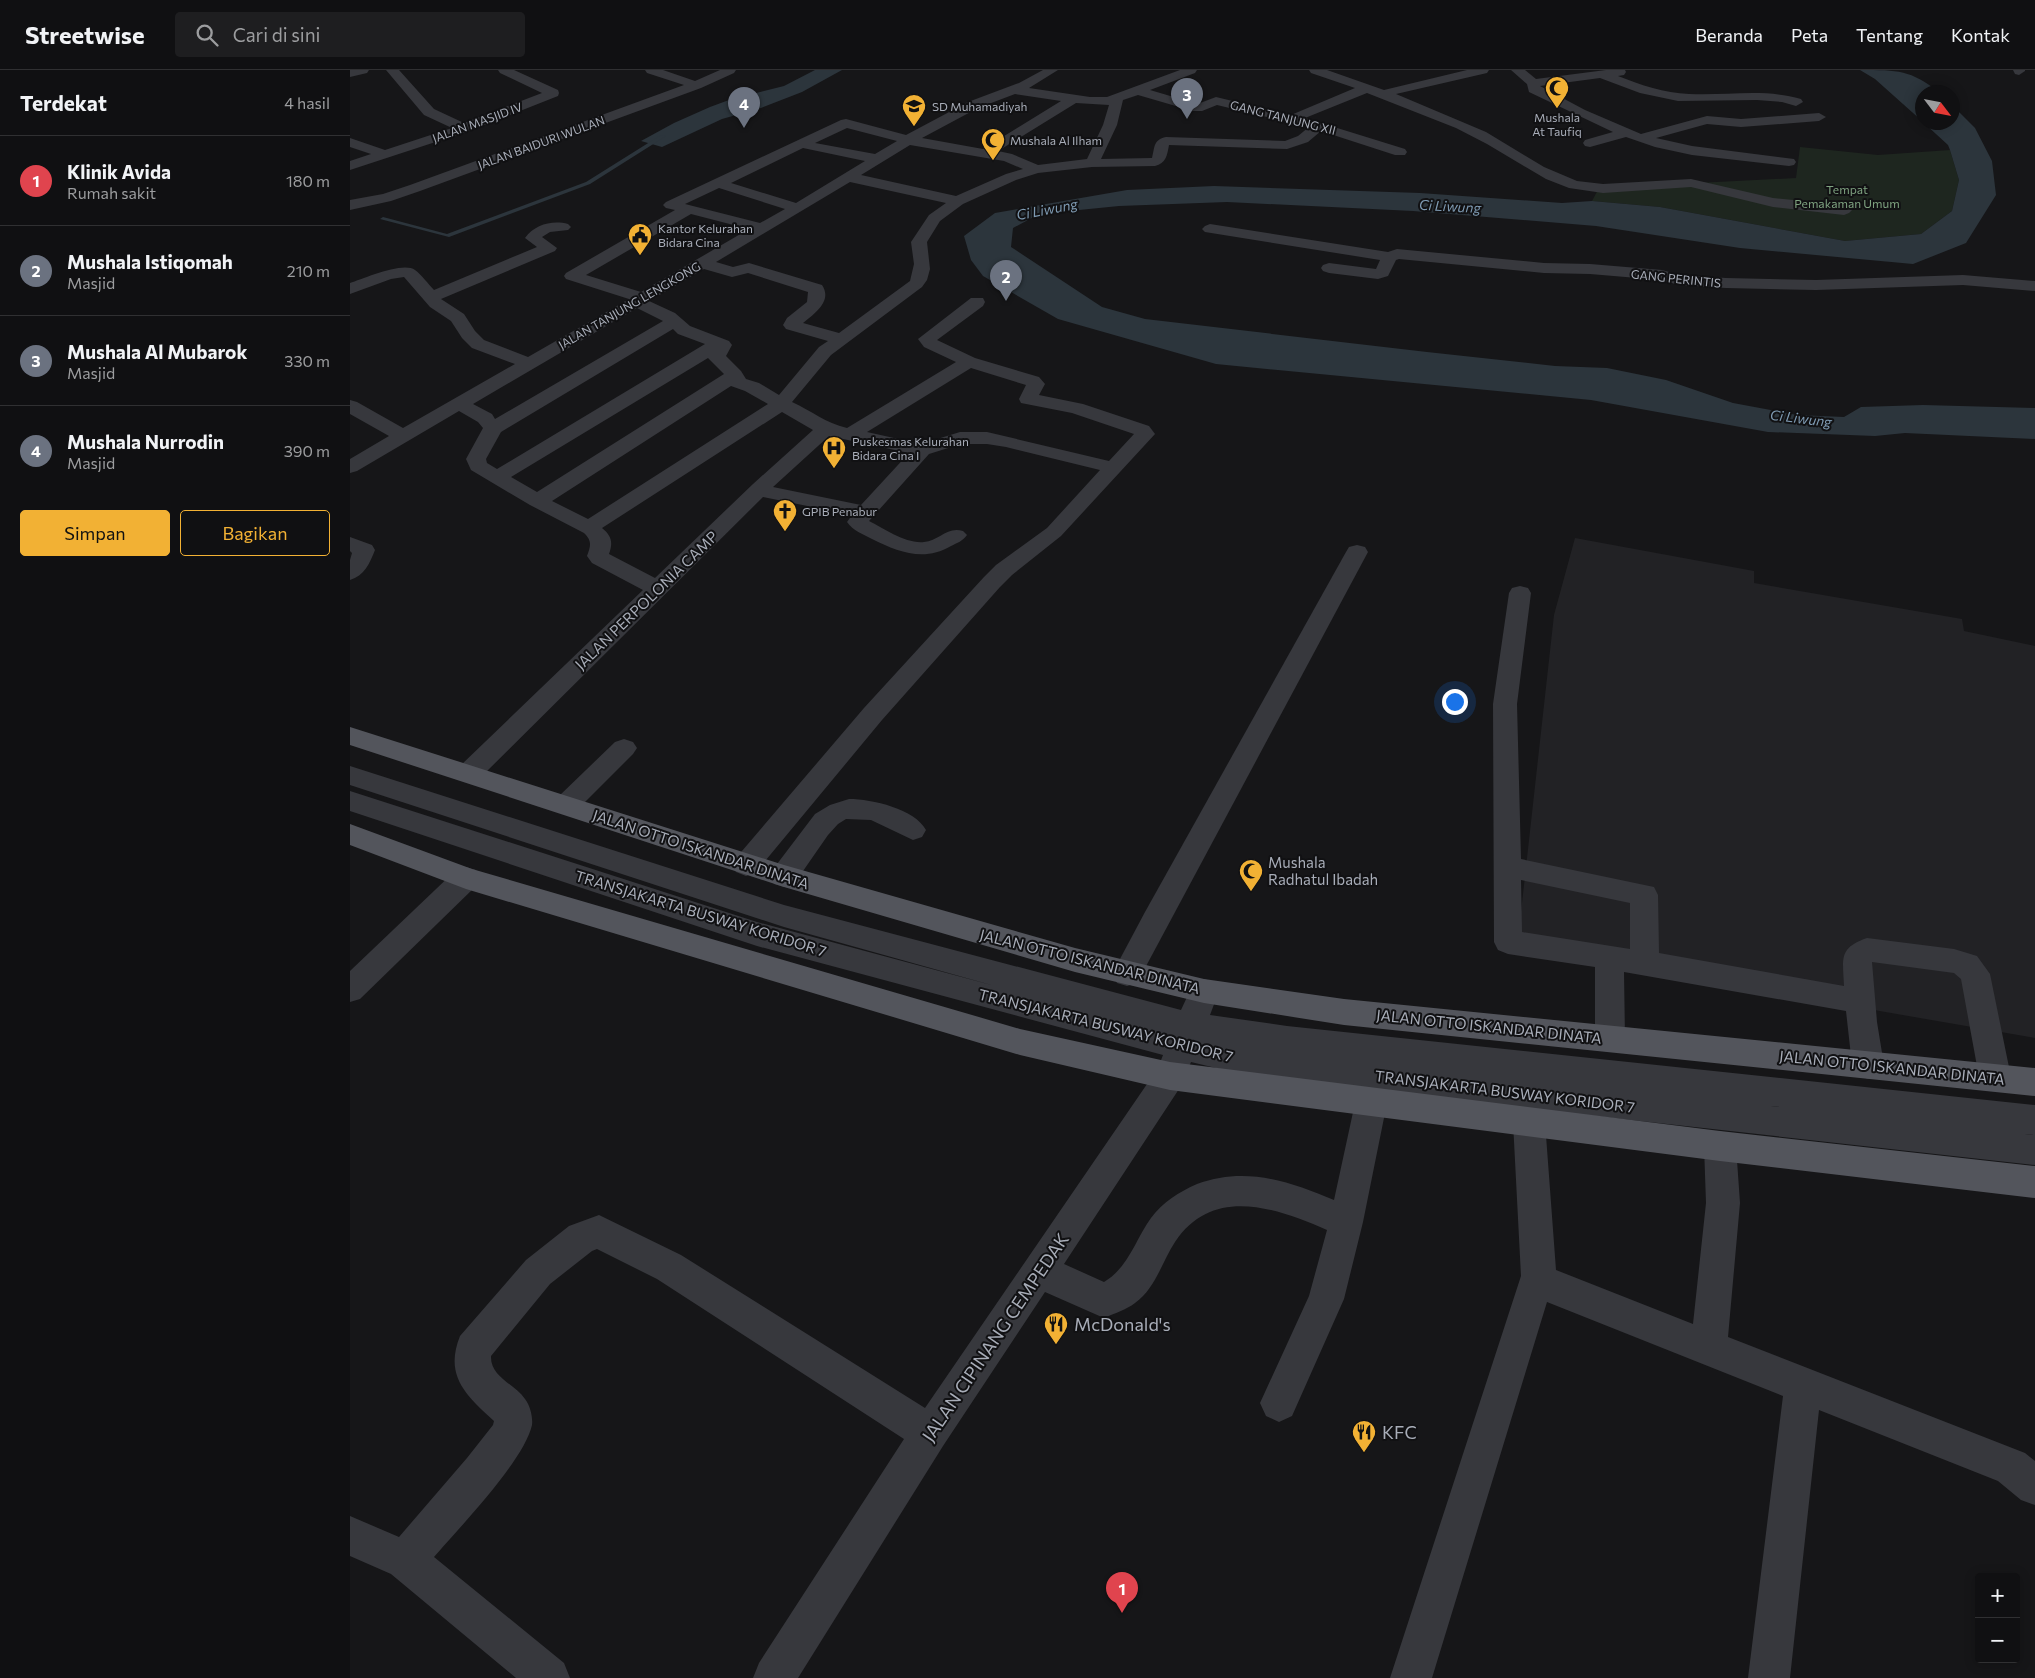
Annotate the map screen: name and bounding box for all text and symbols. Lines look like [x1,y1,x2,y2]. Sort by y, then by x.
search box [175,12,525,57]
text: Streetwise [25,20,145,49]
icon: search [193,21,221,49]
text: Cari di sini [233,23,321,46]
text: Beranda [1695,24,1763,46]
text: Peta [1791,24,1828,46]
text: Tentang [1856,24,1923,46]
text: Kontak [1951,24,2010,46]
mosque icon: Mushala At Taufiq [1544,75,1570,109]
pin: 3 [1171,78,1203,119]
north arrow [1915,85,1960,130]
pin: 4 [728,87,760,128]
text: Terdekat [20,90,107,115]
text: 4 hasil [284,93,330,112]
school or university icon: SD Muhamadiyah [901,93,927,127]
street label: GANG TANJUNG XII [1228,97,1337,138]
street label: JALAN MASJID IV [430,99,524,146]
place label: SD Muhamadiyah [932,99,1028,113]
place label: Mushala At Taufiq [1532,110,1582,138]
street label: JALAN BAIDURI WULAN [476,112,607,172]
mosque icon: Mushala Al Ilham [980,127,1006,161]
place label: Mushala Al Ilham [1010,133,1102,147]
text: Klinik Avida [67,160,171,183]
text: 1 [32,171,40,190]
text: 180 m [286,171,330,190]
park label: Tempat Pemakaman Umum [1794,182,1900,210]
text: Rumah sakit [67,183,156,202]
water label: Ci Liwung [1015,194,1080,223]
water label: Ci Liwung [1419,196,1483,216]
place label: Kantor Kelurahan Bidara Cina [658,221,753,249]
public building icon: Kantor Kelurahan Bidara Cina [627,222,653,256]
text: Mushala Istiqomah [67,250,233,273]
street label: JALAN TANJUNG LENGKONG [555,258,703,352]
pin: 2 [990,260,1022,301]
text: 2 [31,261,41,280]
text: 210 m [287,261,330,280]
street label: GANG PERINTIS [1630,266,1722,290]
text: Masjid [67,273,115,292]
text: Mushala Al Mubarok [67,340,247,363]
text: 3 [31,351,41,370]
text: 330 m [284,351,330,370]
text: Masjid [67,363,115,382]
water label: Ci Liwung [1769,406,1834,430]
text: Mushala Nurrodin [67,430,224,453]
place label: Puskesmas Kelurahan Bidara Cina I [852,434,969,462]
hospital icon: Puskesmas Kelurahan Bidara Cina I [821,435,847,469]
text: 4 [31,441,41,460]
text: 390 m [284,441,330,460]
text: Masjid [67,453,115,472]
church icon: GPIB Penabur [772,498,798,532]
place label: GPIB Penabur [802,504,877,518]
button: Simpan [20,510,170,556]
button: Bagikan [180,510,330,556]
street label: JALAN PERPOLONIA CAMP [571,527,721,673]
your location [1442,689,1468,715]
street label: JALAN OTTO ISKANDAR DINATA [591,805,811,893]
place label: Mushala Radhatul Ibadah [1268,853,1378,888]
mosque icon: Mushala Radhatul Ibadah [1238,858,1264,892]
street label: TRANSJAKARTA BUSWAY KORIDOR 7 [573,866,829,960]
street label: JALAN OTTO ISKANDAR DINATA [978,925,1202,997]
street label: TRANSJAKARTA BUSWAY KORIDOR 7 [977,985,1235,1065]
street label: JALAN OTTO ISKANDAR DINATA [1376,1005,1602,1047]
street label: JALAN OTTO ISKANDAR DINATA [1779,1046,2005,1088]
street label: TRANSJAKARTA BUSWAY KORIDOR 7 [1374,1066,1636,1116]
street label: JALAN CIPINANG CEMPEDAK [917,1229,1073,1445]
restaurant icon: McDonald's [1043,1311,1069,1345]
place label: McDonald's [1074,1313,1171,1335]
restaurant icon: KFC [1351,1419,1377,1453]
place label: KFC [1382,1421,1417,1443]
pin: 1 [1106,1572,1138,1613]
map controls [1975,1573,2020,1663]
button: + [1975,1573,2020,1618]
button: − [1975,1618,2020,1663]

